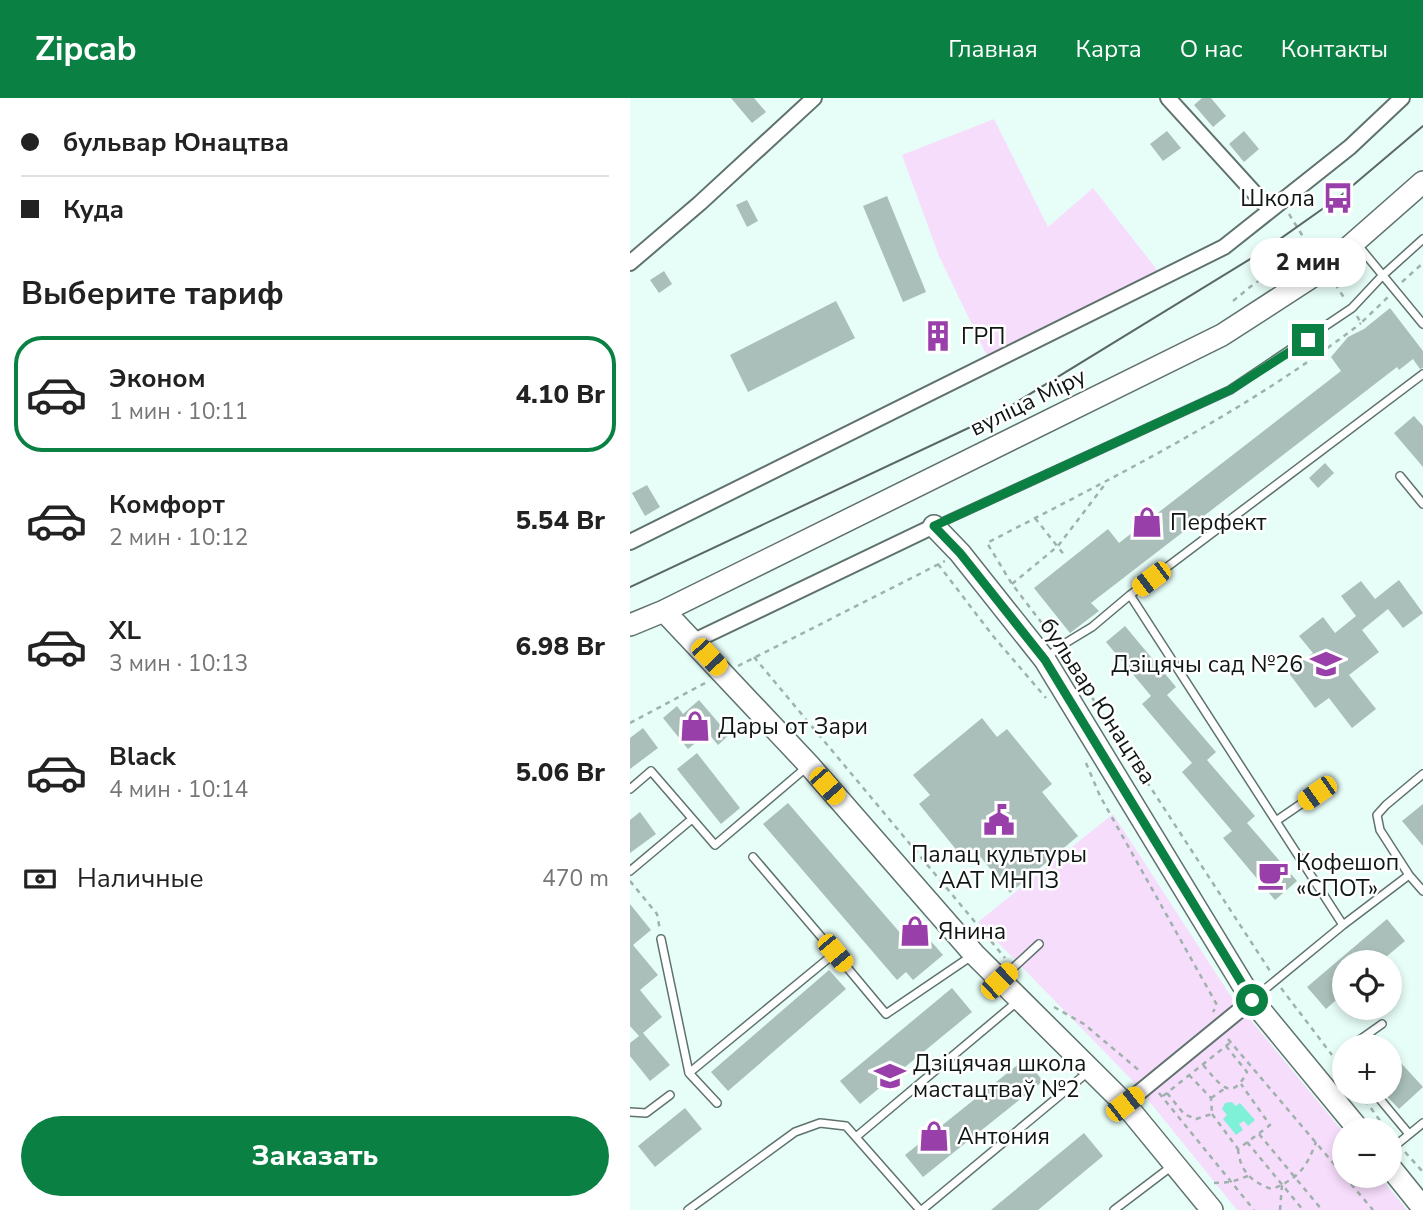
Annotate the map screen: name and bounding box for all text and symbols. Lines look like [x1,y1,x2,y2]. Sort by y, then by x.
text: Zipcab [35,27,137,72]
text: Главная [948,33,1038,65]
text: Карта [1076,33,1142,65]
text: О нас [1180,33,1243,65]
text: Контакты [1281,33,1388,65]
text: бульвар Юнацтва [63,125,289,160]
bus stop icon: Школа [1321,181,1355,215]
place label: Школа [1240,183,1315,214]
text: Куда [63,192,124,227]
callout: 2 мин [1250,238,1366,288]
text: 2 мин [1276,247,1340,278]
text: Выберите тариф [21,272,284,315]
building icon: ГРП [921,319,955,353]
place label: ГРП [961,321,1005,352]
route end [1292,324,1324,356]
text: Эконом [109,361,206,396]
street label: вуліца Міру [965,361,1091,443]
icon: car [25,363,88,426]
text: 4.10 Br [515,377,605,412]
text: 1 мин · 10:11 [109,396,248,427]
text: Комфорт [109,487,225,522]
icon: car [25,489,88,552]
text: 5.54 Br [515,503,605,538]
shop icon: Перфект [1130,505,1164,539]
place label: Перфект [1170,507,1267,538]
text: 2 мин · 10:12 [109,522,248,553]
car [1128,558,1175,600]
street label: бульвар Юнацтва [1033,612,1163,790]
text: XL [109,613,141,648]
icon: car [25,615,88,678]
text: 6.98 Br [515,629,605,664]
car [687,634,732,680]
school or university icon: Дзіцячы сад №26 [1309,647,1343,681]
text: 3 мин · 10:13 [109,648,248,679]
place label: Дзіцячы сад №26 [1111,649,1303,680]
shop icon: Дары от Зари [678,709,712,743]
place label: Дары от Зари [718,711,868,742]
text: Black [109,739,176,774]
icon: car [25,741,88,804]
text: 5.06 Br [515,755,605,790]
car [806,763,849,809]
car [1294,772,1341,814]
text: 4 мин · 10:14 [109,774,248,805]
public building icon: Палац культуры ААТ МНПЗ [982,803,1016,837]
place label: Палац культуры ААТ МНПЗ [911,839,1087,896]
place label: Кофешоп «СПОТ» [1296,847,1399,904]
cafe icon: Кофешоп «СПОТ» [1256,858,1290,892]
icon: cash [21,860,59,898]
text: Наличные [77,861,204,896]
text: 470 m [542,863,609,894]
shop icon: Янина [898,914,932,948]
place label: Янина [938,916,1006,947]
car [814,930,857,976]
map controls [1332,950,1402,1188]
button: locate [1332,950,1402,1020]
car [977,959,1022,1003]
route start [1236,984,1268,1016]
button: + [1332,1034,1402,1104]
place label: Дзіцячая школа мастацтваў №2 [913,1048,1086,1105]
school or university icon: Дзіцячая школа мастацтваў №2 [873,1059,907,1093]
car [1102,1083,1149,1125]
button: Заказать [21,1116,609,1196]
button: − [1332,1118,1402,1188]
shop icon: Антония [917,1119,951,1153]
place label: Антония [957,1121,1050,1152]

